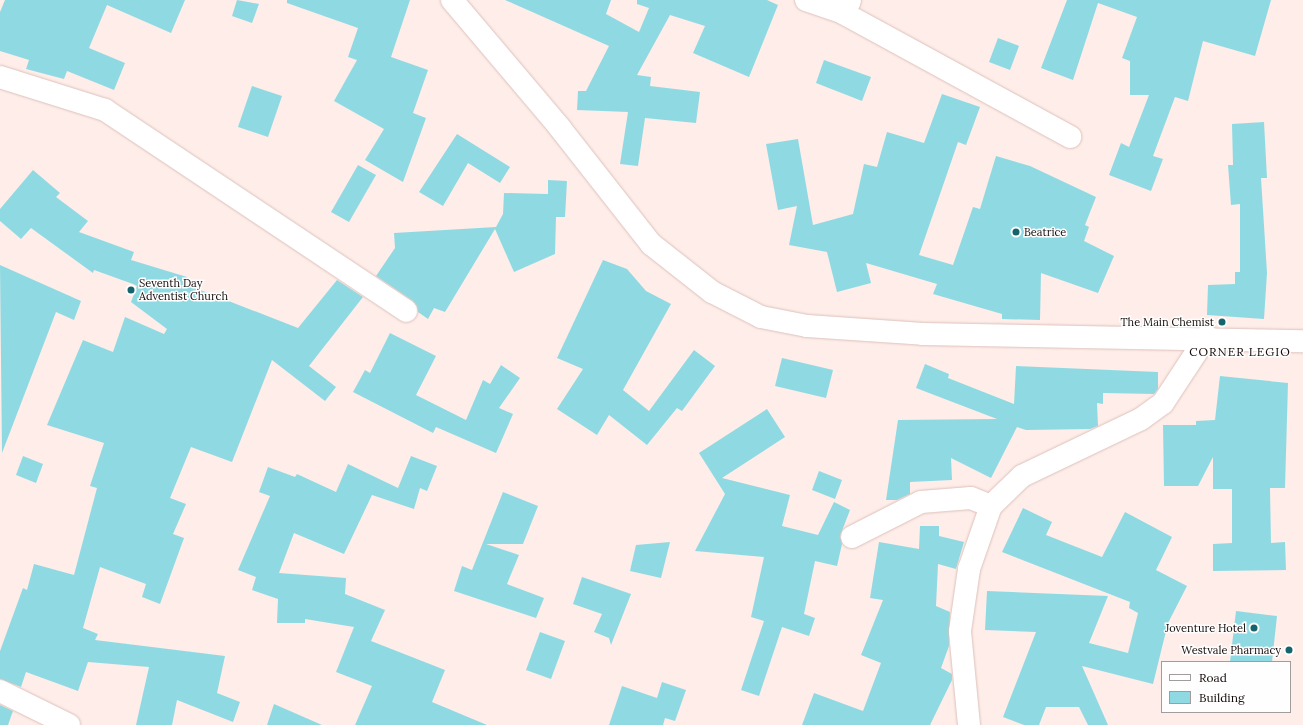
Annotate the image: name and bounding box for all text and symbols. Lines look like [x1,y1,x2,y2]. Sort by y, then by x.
place label: Beatrice [1024,225,1066,239]
marker: Beatrice [1011,227,1021,237]
place label: Seventh Day Adventist Church [139,277,228,303]
marker: Seventh Day Adventist Church [126,285,136,295]
place label: The Main Chemist [1121,315,1214,329]
marker: The Main Chemist [1217,317,1227,327]
district label: CORNER LEGIO [1189,345,1291,359]
place label: Joventure Hotel [1165,621,1246,635]
marker: Joventure Hotel [1249,623,1259,633]
place label: Westvale Pharmacy [1181,643,1281,657]
marker: Westvale Pharmacy [1284,645,1294,655]
legend [1161,661,1291,713]
text: Road [1199,670,1227,685]
text: Building [1199,690,1245,705]

